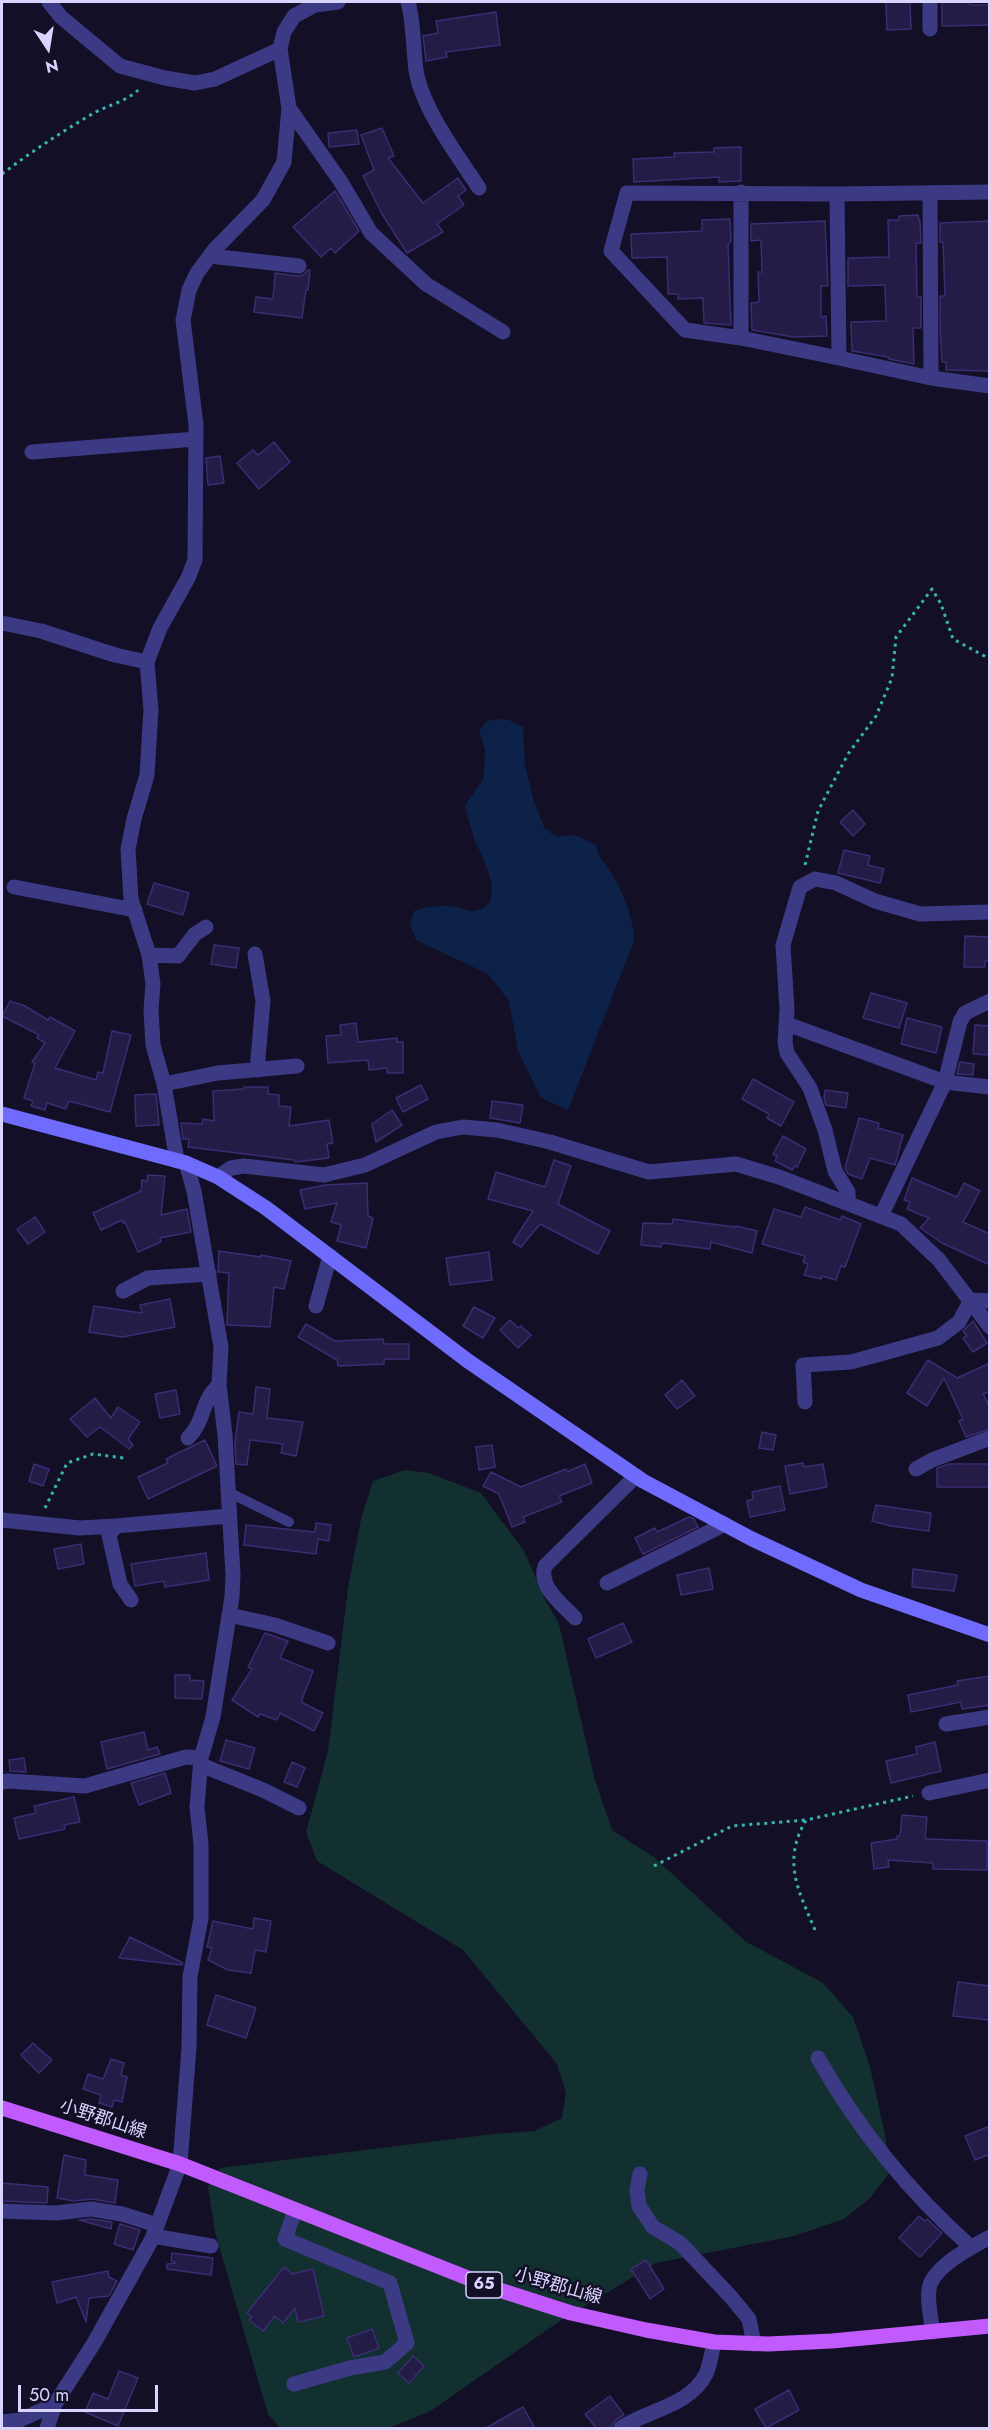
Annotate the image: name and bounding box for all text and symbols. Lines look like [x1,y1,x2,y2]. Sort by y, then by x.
north arrow [18,18,78,78]
text: N [43,54,60,79]
street label: 小野郡山線 [57,2096,149,2144]
street label: 小野郡山線 [512,2264,604,2310]
road number: 65 [466,2272,502,2298]
scale bar [21,2373,160,2411]
text: 50 m [29,2382,69,2408]

